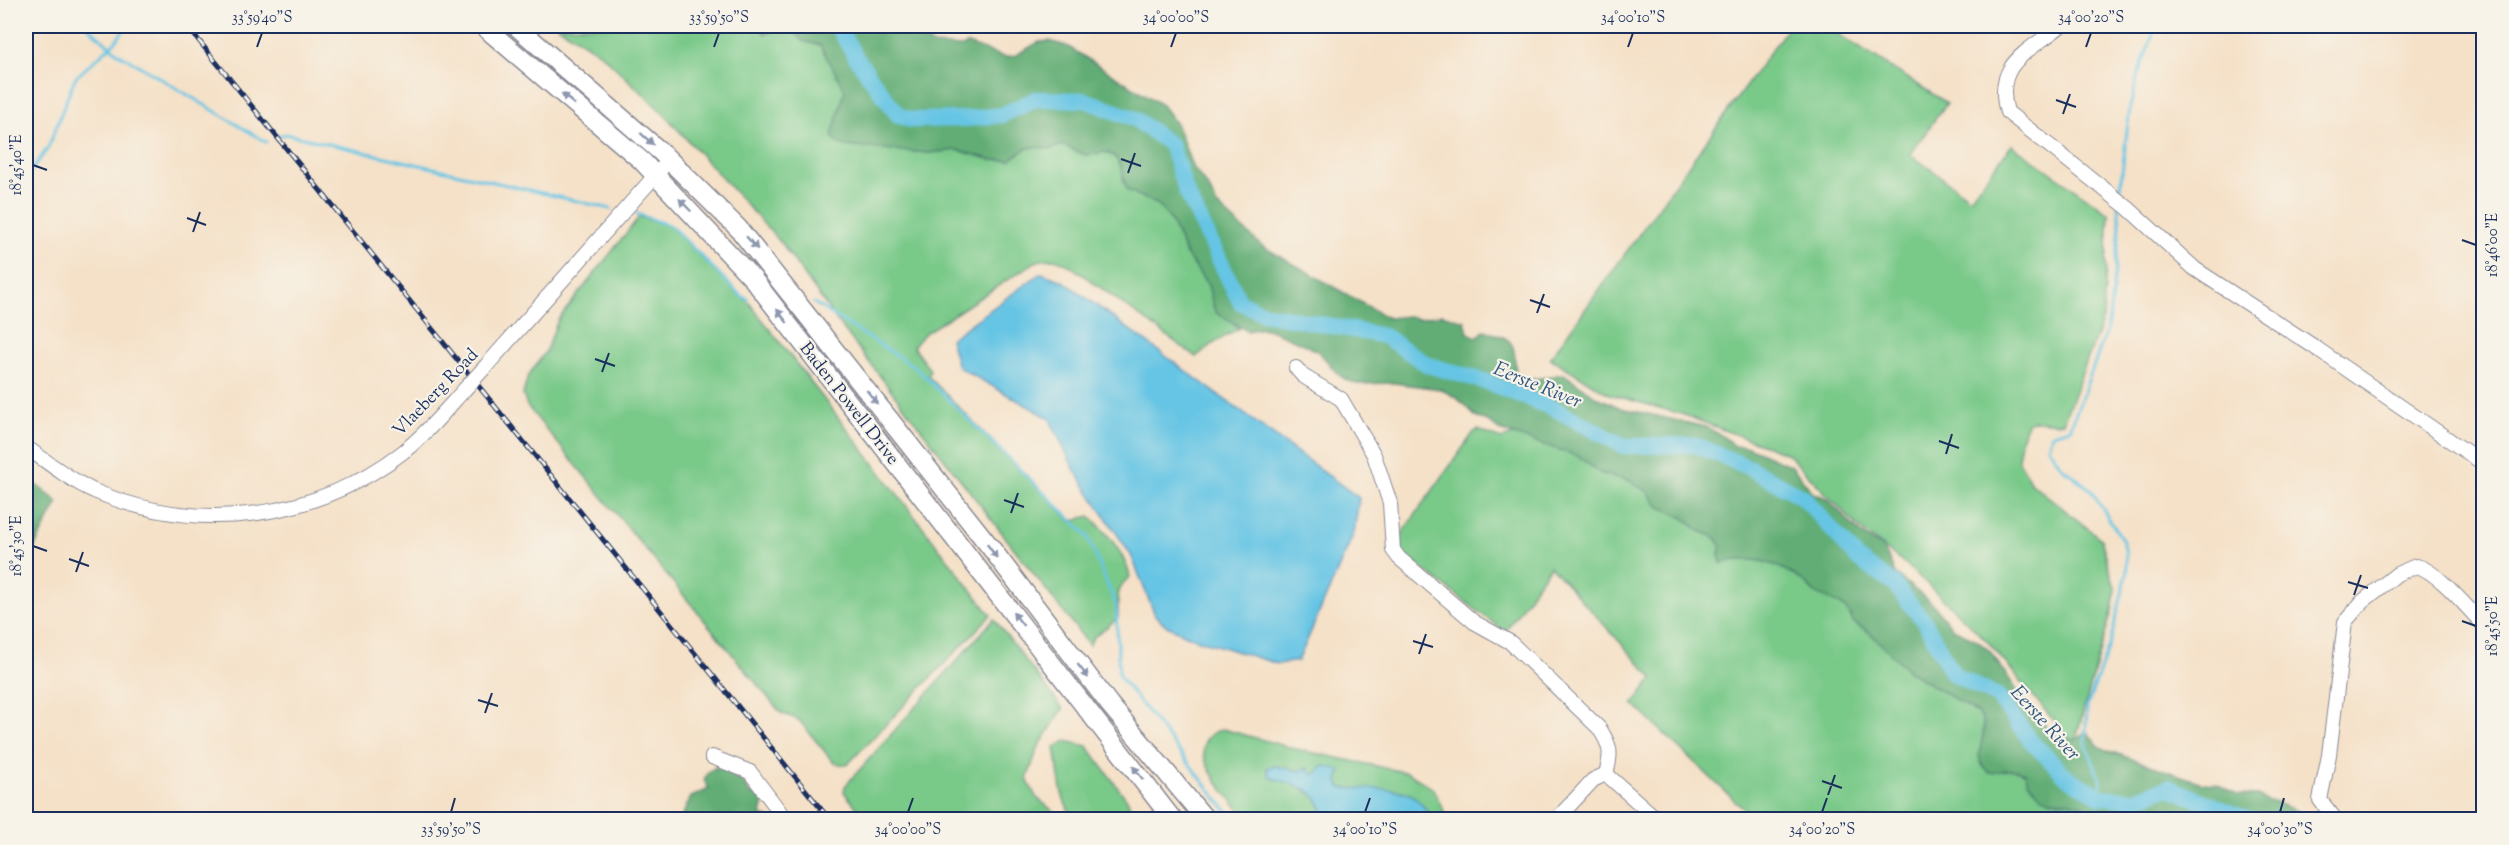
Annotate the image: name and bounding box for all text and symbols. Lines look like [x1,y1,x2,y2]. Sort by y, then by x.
text: 33°59'40"S [232,8,292,29]
text: 33°59'50"S [689,8,749,29]
text: 34°00'00"S [1143,8,1209,29]
text: 34°00'10"S [1601,8,1665,29]
text: 34°00'20"S [2058,8,2124,29]
one-way arrow [560,93,576,106]
one-way arrow [639,132,654,146]
text: 18°45'40"E [7,134,28,196]
one-way arrow [678,197,692,212]
text: 18°46'00"E [2483,213,2504,277]
one-way arrow [745,235,758,250]
one-way arrow [775,308,788,324]
street label: Baden Powell Drive [792,337,905,471]
street label: Vlaeberg Road [388,343,485,443]
water label: Eerste River [1489,355,1586,417]
one-way arrow [866,389,878,404]
text: 18°45'30"E [7,515,28,577]
one-way arrow [986,542,998,558]
text: 18°45'50"E [2483,596,2504,656]
one-way arrow [1012,611,1024,626]
one-way arrow [1077,663,1089,678]
water label: Eerste River [2002,679,2086,768]
one-way arrow [1132,766,1144,781]
text: 33°59'50"S [421,820,481,841]
text: 34°00'00"S [875,820,941,841]
text: 34°00'10"S [1333,820,1397,841]
text: 34°00'20"S [1789,820,1855,841]
text: 34°00'30"S [2247,820,2313,841]

